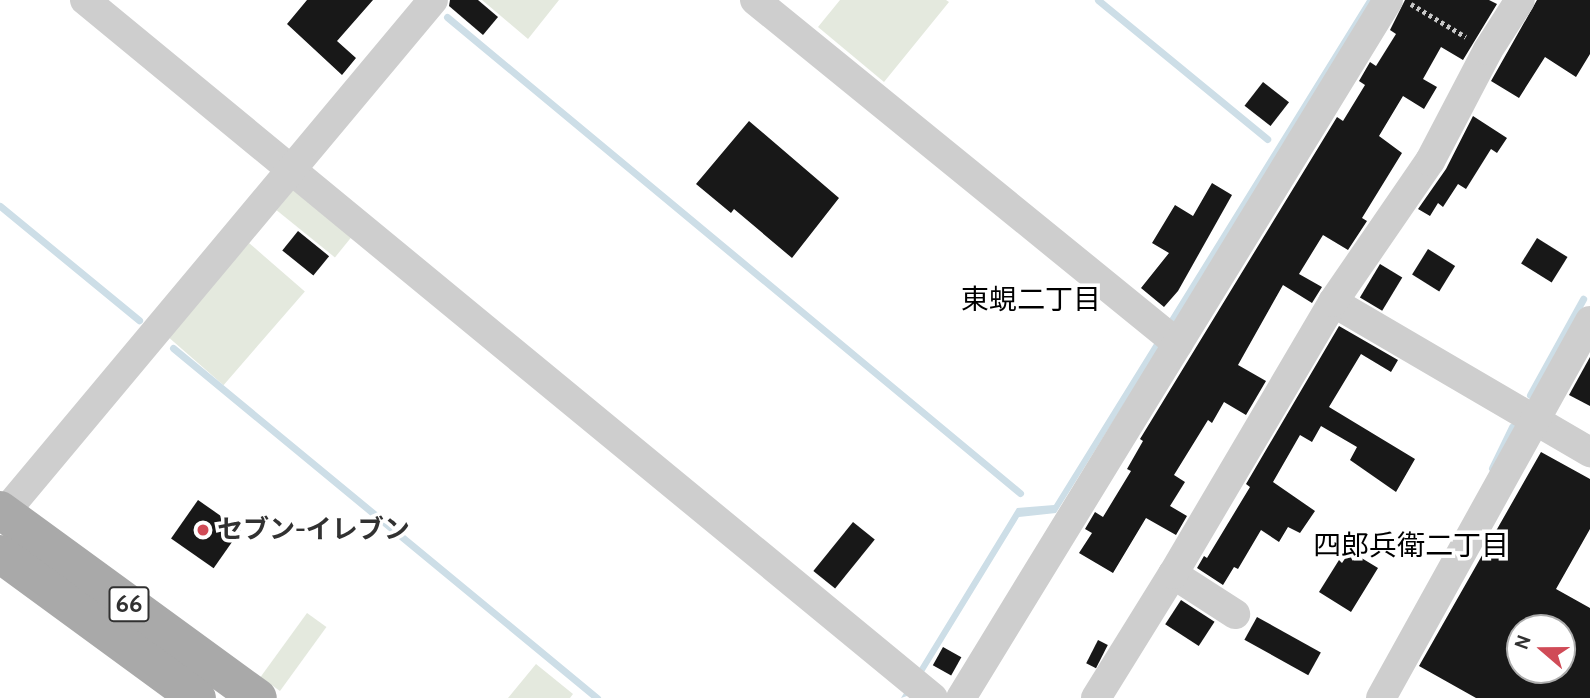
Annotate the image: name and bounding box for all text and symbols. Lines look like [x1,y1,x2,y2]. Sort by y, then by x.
district label: 東蜆二丁目 [961,282,1101,316]
place label: セブン-イレブン [217,514,410,546]
marker: セブン-イレブン [195,522,211,538]
district label: 四郎兵衛二丁目 [1313,528,1509,562]
road number: 66 [108,584,150,624]
north arrow [1506,614,1576,684]
text: N [1510,632,1536,653]

